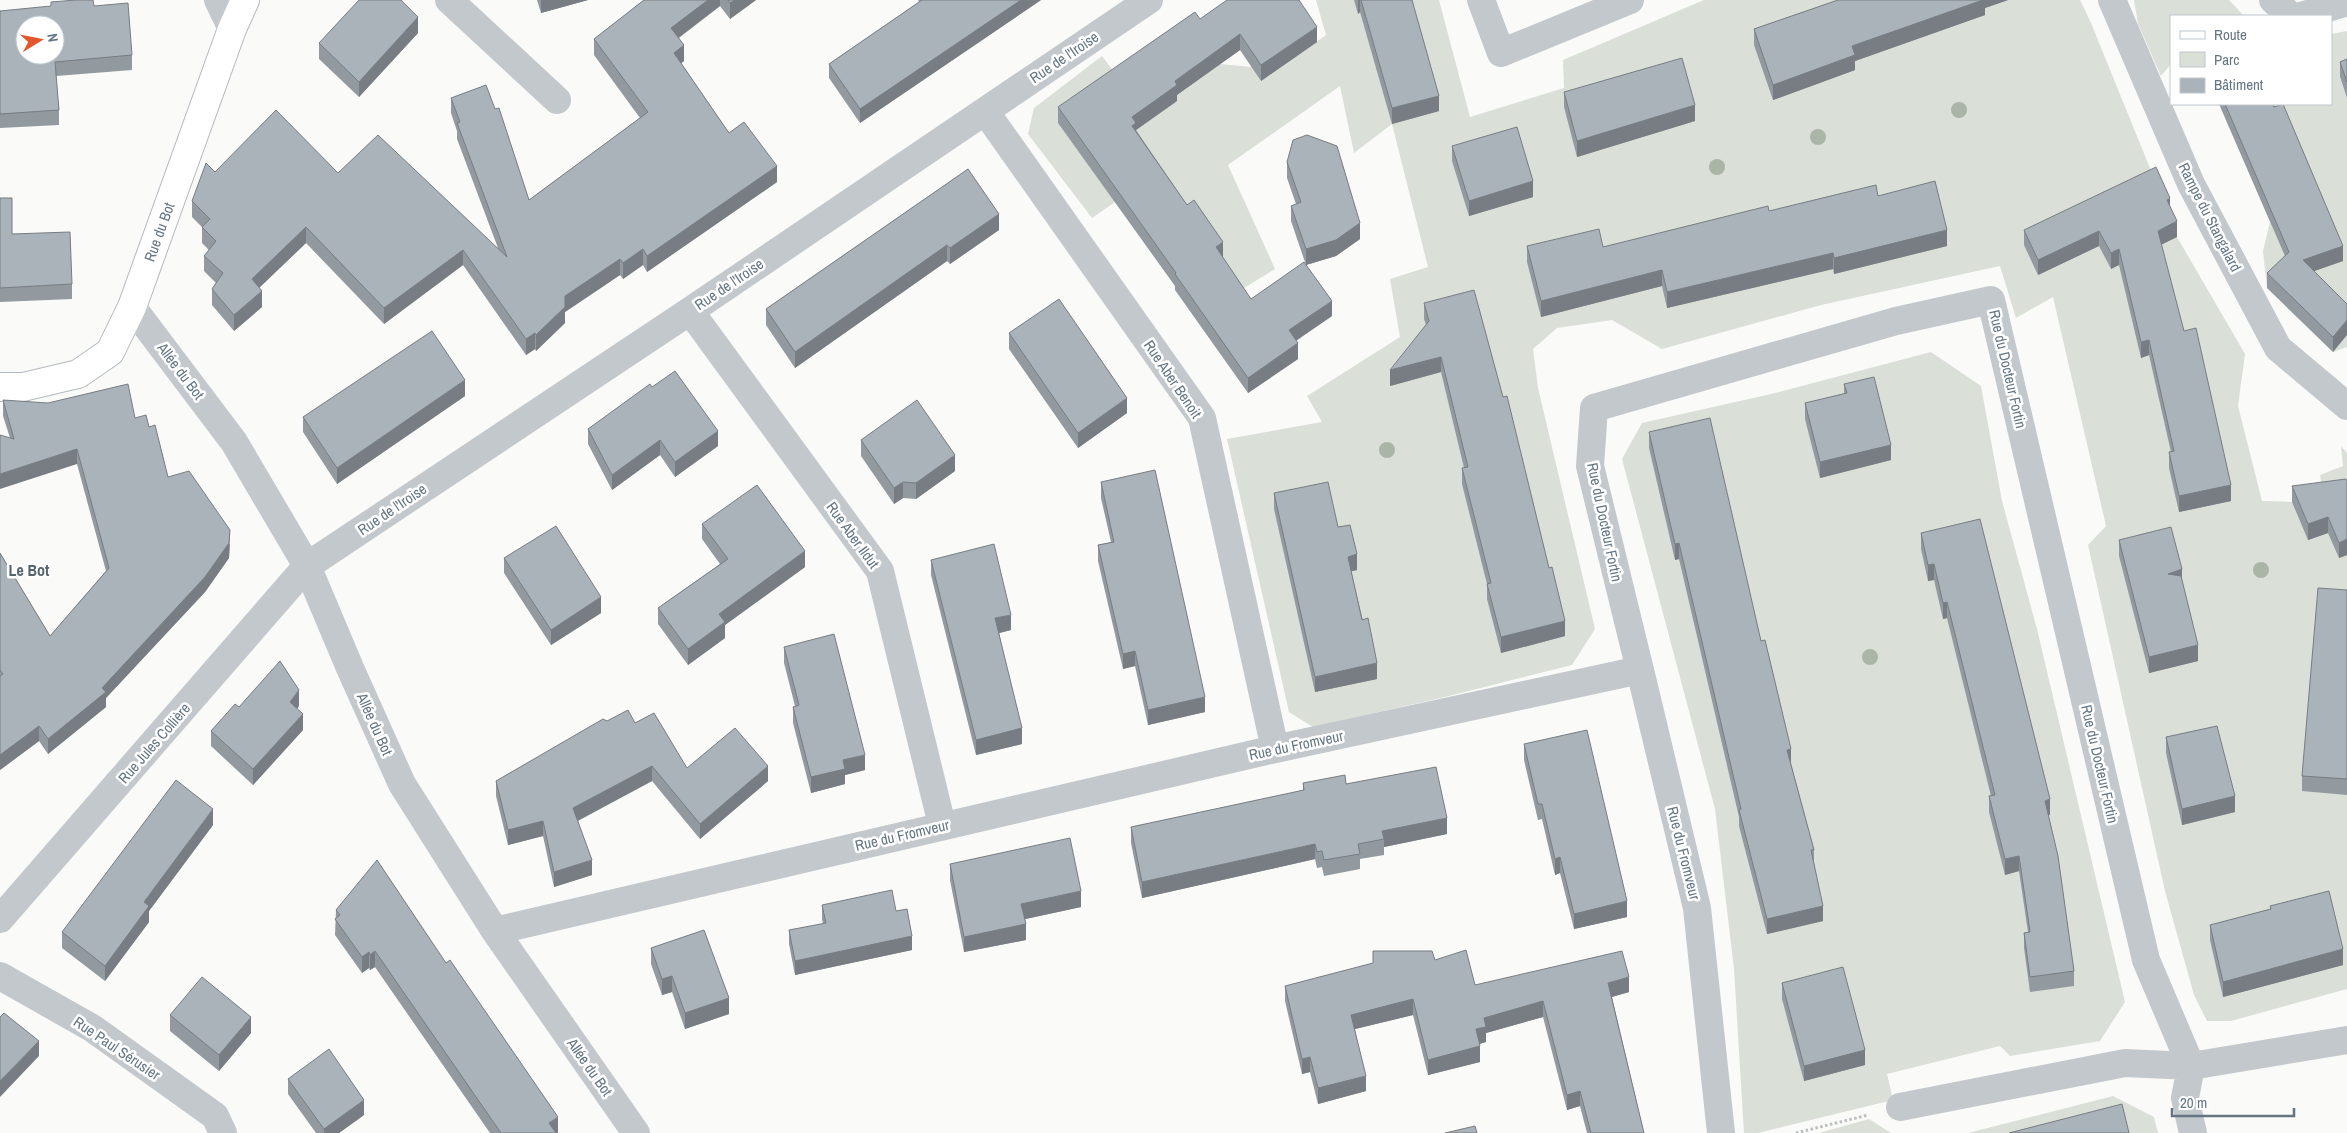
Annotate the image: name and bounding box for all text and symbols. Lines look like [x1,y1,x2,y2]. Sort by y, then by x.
north arrow [15,15,65,65]
legend [2170,15,2332,105]
text: Route [2214,24,2247,45]
street label: Rue de l'Iroise [1025,26,1103,88]
text: N [43,32,62,43]
text: Parc [2214,49,2239,70]
text: Bâtiment [2214,74,2264,95]
street label: Rampe du Stangalard [2173,159,2247,275]
street label: Rue du Bot [139,199,180,265]
street label: Rue de l'Iroise [690,253,768,315]
street label: Rue du Docteur Fortin [1984,308,2032,430]
street label: Rue Aber Benoit [1139,336,1207,423]
street label: Allée du Bot [152,337,210,404]
street label: Rue du Docteur Fortin [1582,461,1628,583]
street label: Rue de l'Iroise [353,478,431,540]
street label: Rue Aber Ildut [822,497,885,573]
district label: Le Bot [9,559,50,581]
street label: Allée du Bot [352,689,398,759]
street label: Rue Jules Collière [113,698,195,788]
street label: Rue du Docteur Fortin [2076,703,2124,825]
street label: Rue du Fromveur [1247,725,1345,765]
street label: Rue du Fromveur [1662,804,1706,902]
street label: Rue du Fromveur [853,814,951,856]
street label: Rue Paul Sérusier [69,1011,165,1085]
street label: Allée du Bot [562,1033,618,1101]
scale bar [2172,1086,2294,1118]
text: 20 m [2180,1092,2207,1113]

